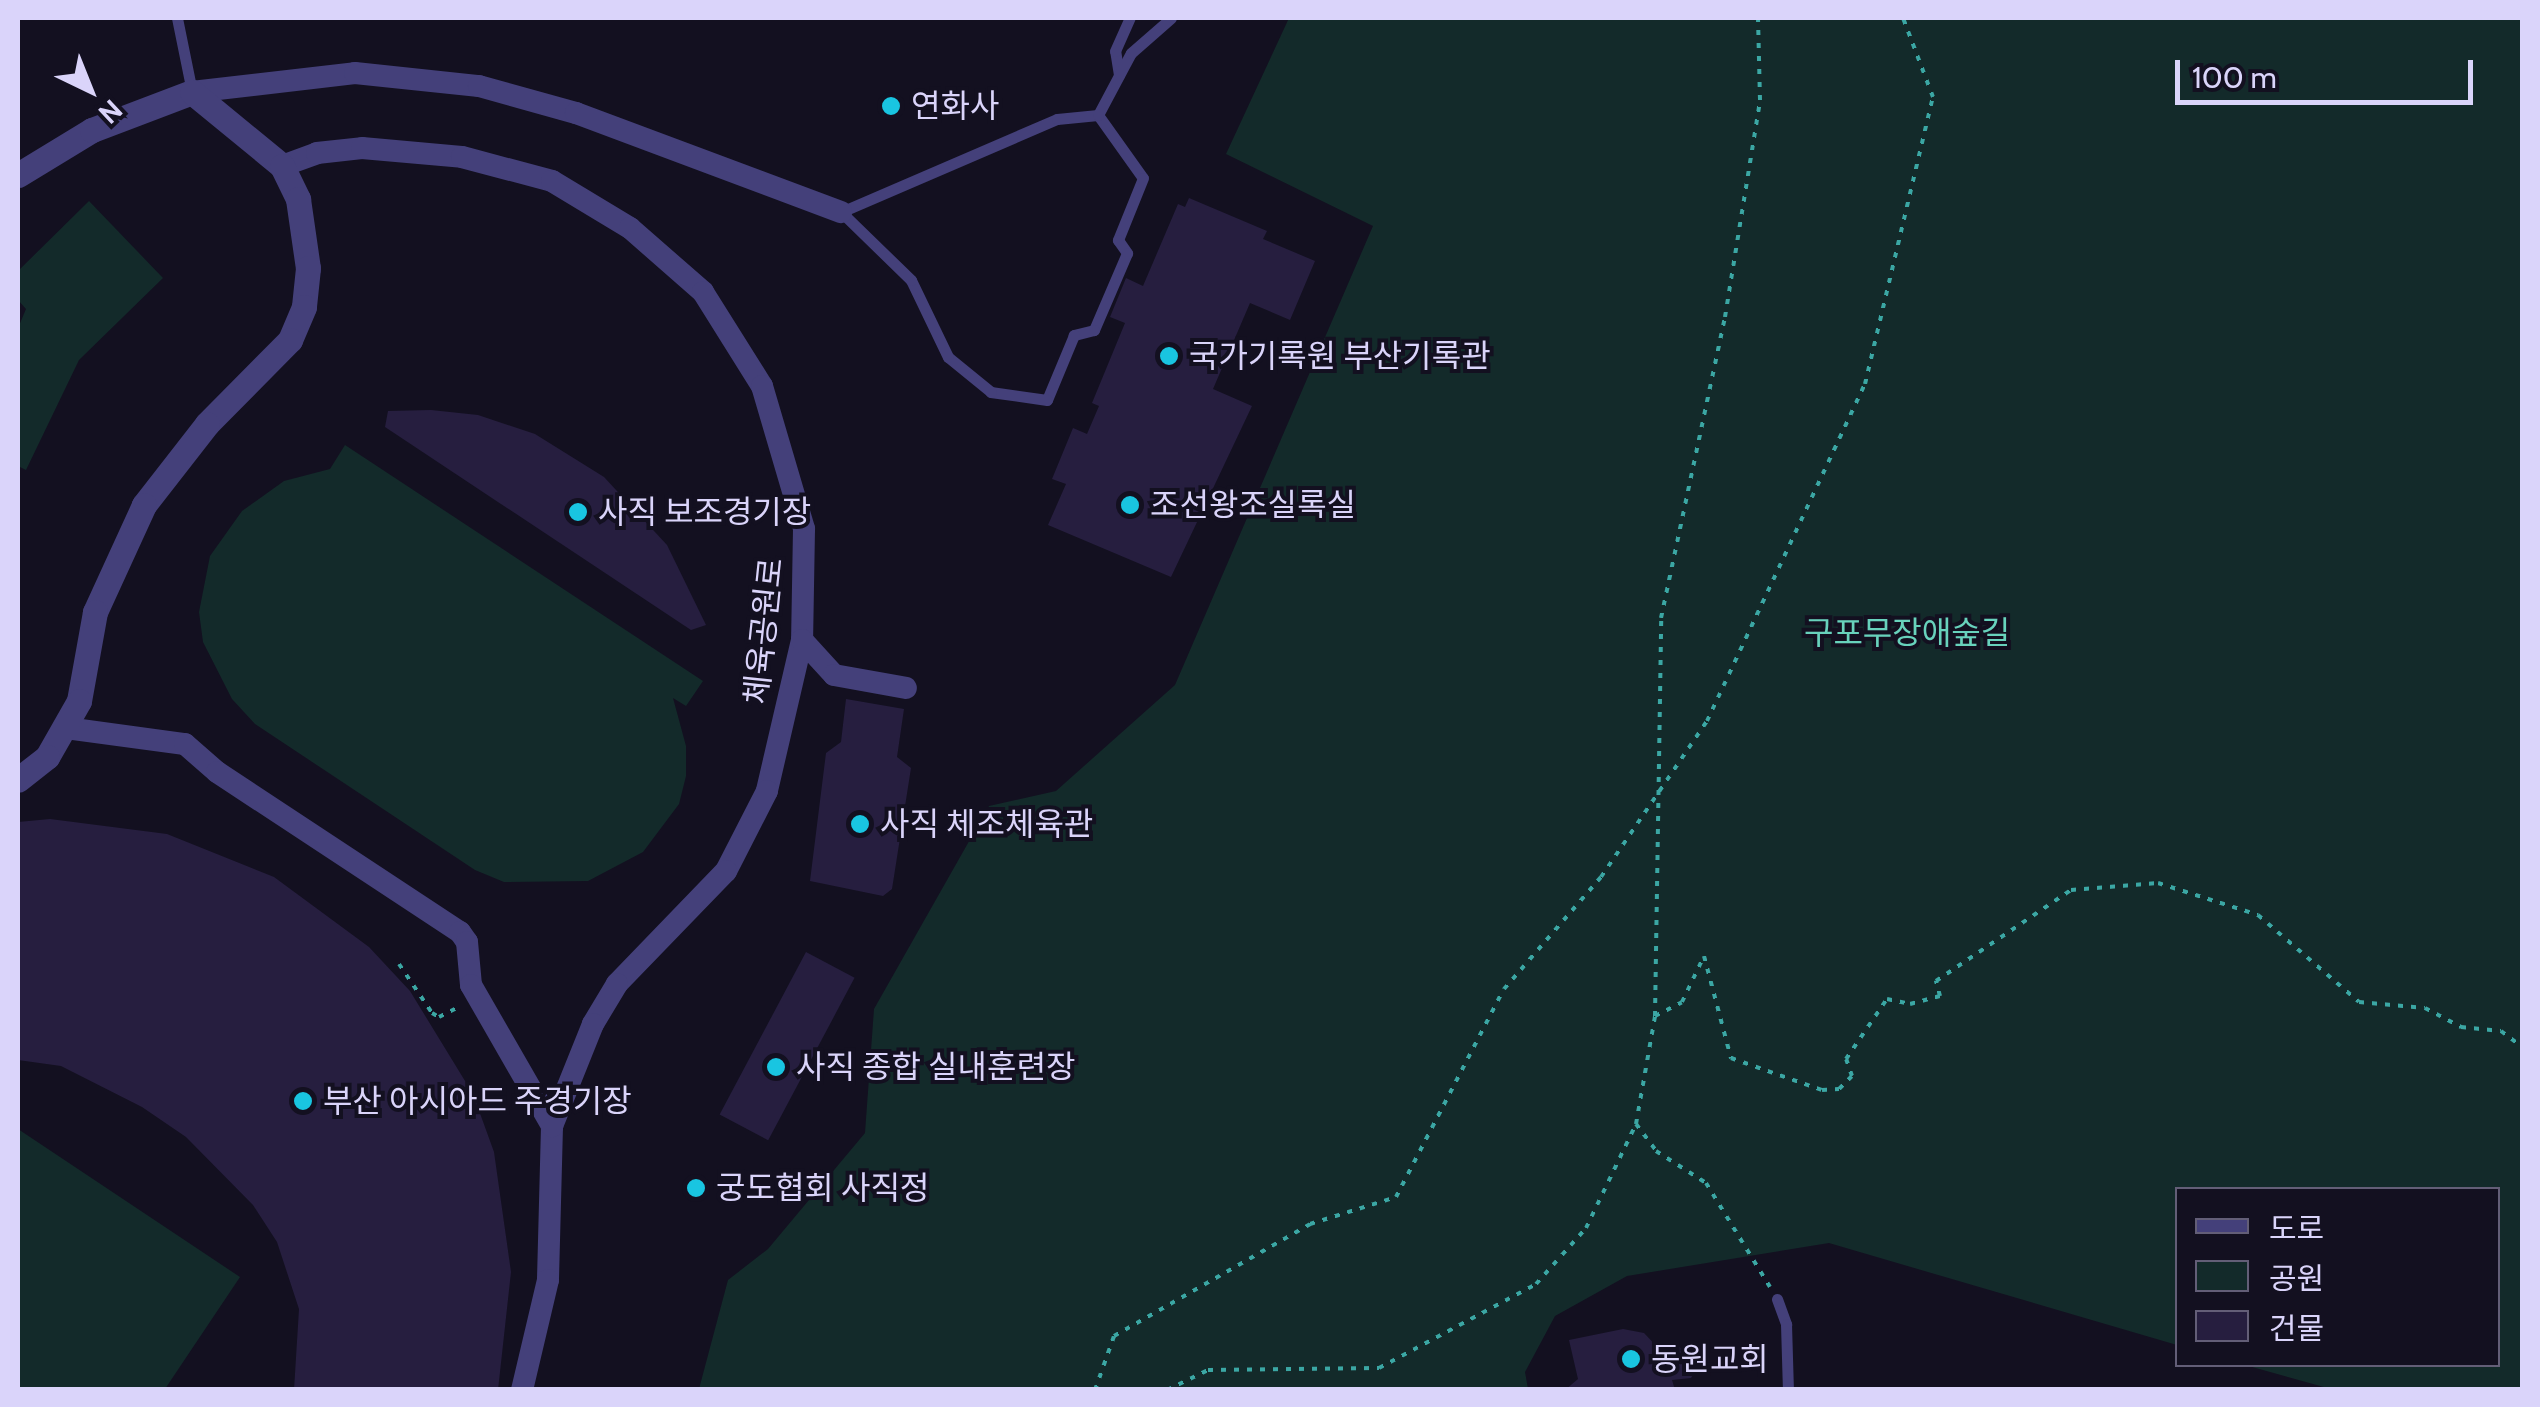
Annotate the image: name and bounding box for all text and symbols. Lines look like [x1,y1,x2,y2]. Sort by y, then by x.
north arrow [40,40,140,140]
scale bar [2180,40,2478,102]
text: 100 m [2192,59,2277,96]
place label: 연화사 [911,87,999,125]
text: N [92,93,129,131]
marker: 연화사 [880,95,902,117]
place label: 국가기록원 부산기록관 [1189,337,1491,375]
marker: 국가기록원 부산기록관 [1158,345,1180,367]
place label: 조선왕조실록실 [1150,486,1356,524]
place label: 사직 보조경기장 [598,493,811,531]
marker: 조선왕조실록실 [1119,494,1141,516]
marker: 사직 보조경기장 [567,501,589,523]
street label: 체육공원로 [737,556,791,706]
park label: 구포무장애숲길 [1804,614,2010,652]
place label: 사직 체조체육관 [880,805,1093,843]
marker: 사직 체조체육관 [849,813,871,835]
place label: 사직 종합 실내훈련장 [796,1048,1075,1086]
marker: 사직 종합 실내훈련장 [765,1056,787,1078]
place label: 부산 아시아드 주경기장 [323,1082,632,1120]
marker: 부산 아시아드 주경기장 [292,1090,314,1112]
place label: 궁도협회 사직정 [716,1169,929,1207]
marker: 궁도협회 사직정 [685,1177,707,1199]
legend [2175,1187,2500,1367]
text: 도로 [2269,1210,2324,1247]
text: 공원 [2269,1260,2324,1297]
text: 건물 [2269,1310,2324,1347]
place label: 동원교회 [1651,1340,1769,1378]
marker: 동원교회 [1620,1348,1642,1370]

